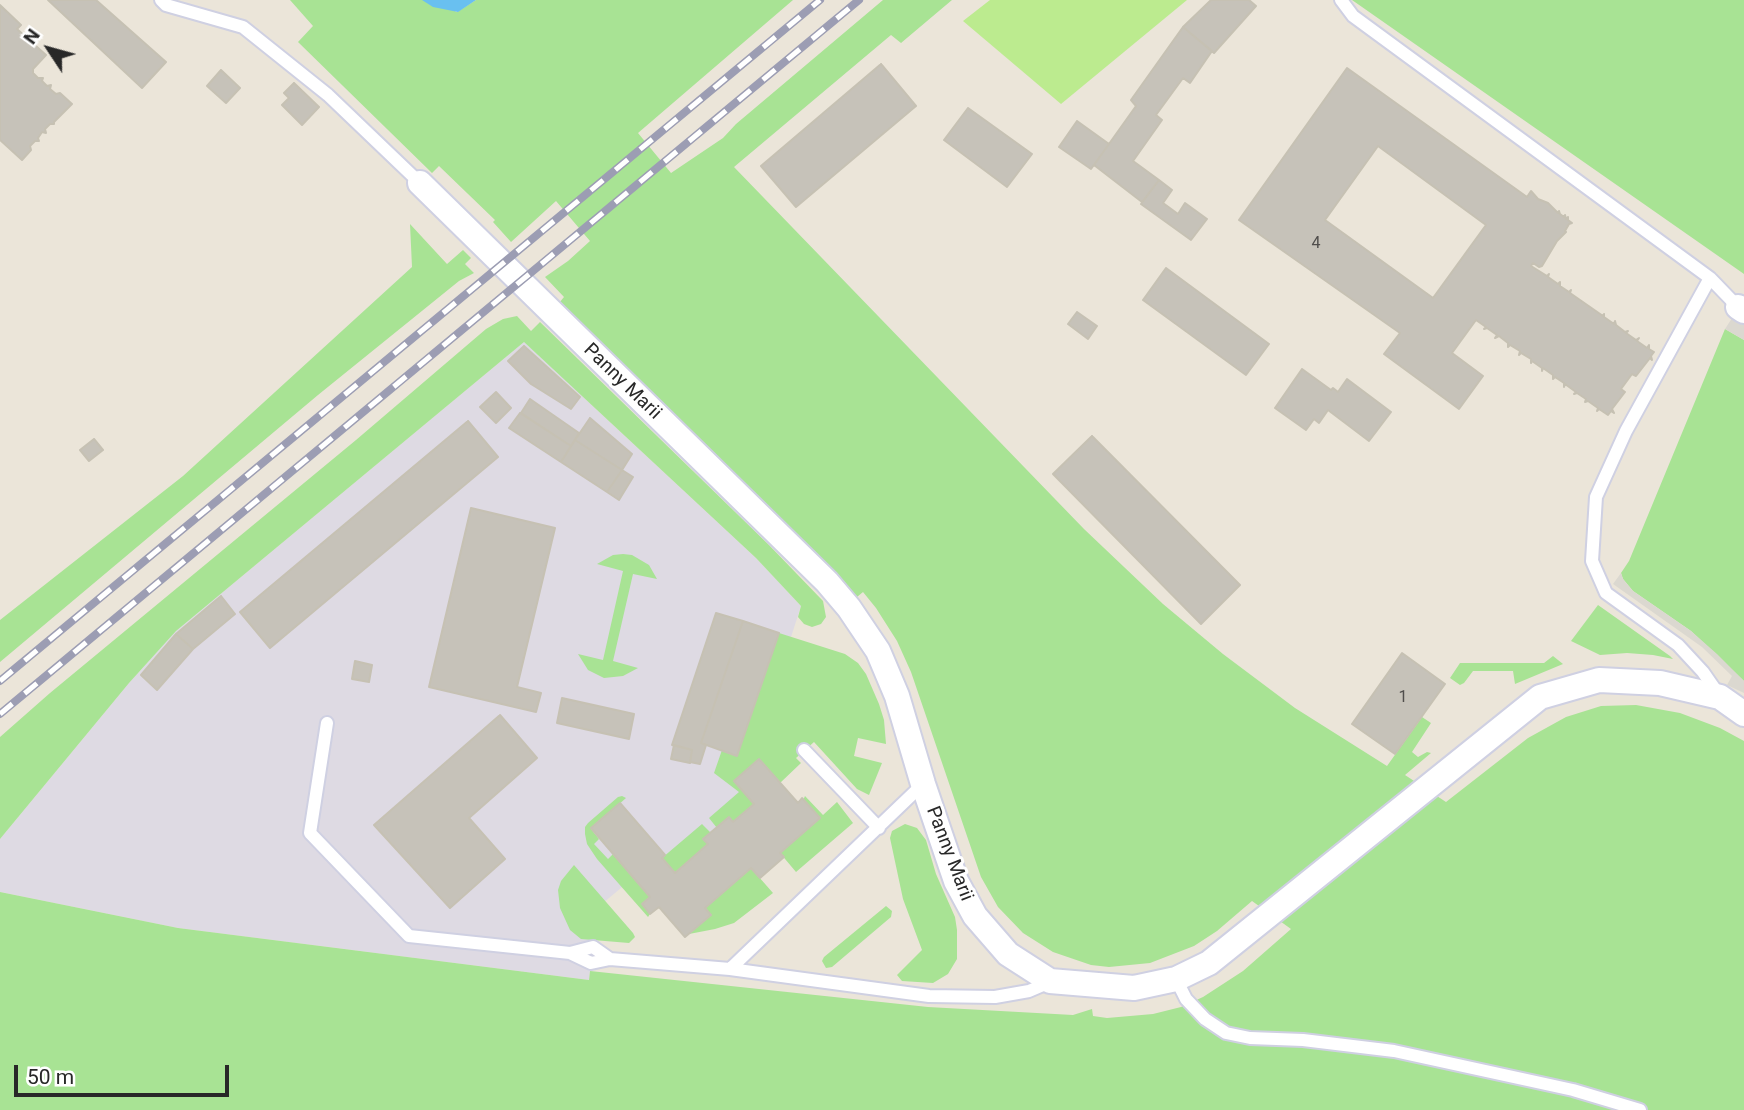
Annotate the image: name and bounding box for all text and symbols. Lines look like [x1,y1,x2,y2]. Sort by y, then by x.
north arrow [14,14,84,84]
text: N [18,24,45,49]
house number: 4 [1312,234,1320,254]
street label: Panny Marii [578,339,666,425]
house number: 1 [1399,688,1407,708]
street label: Panny Marii [921,803,977,905]
scale bar [18,1050,233,1094]
text: 50 m [27,1065,74,1089]

